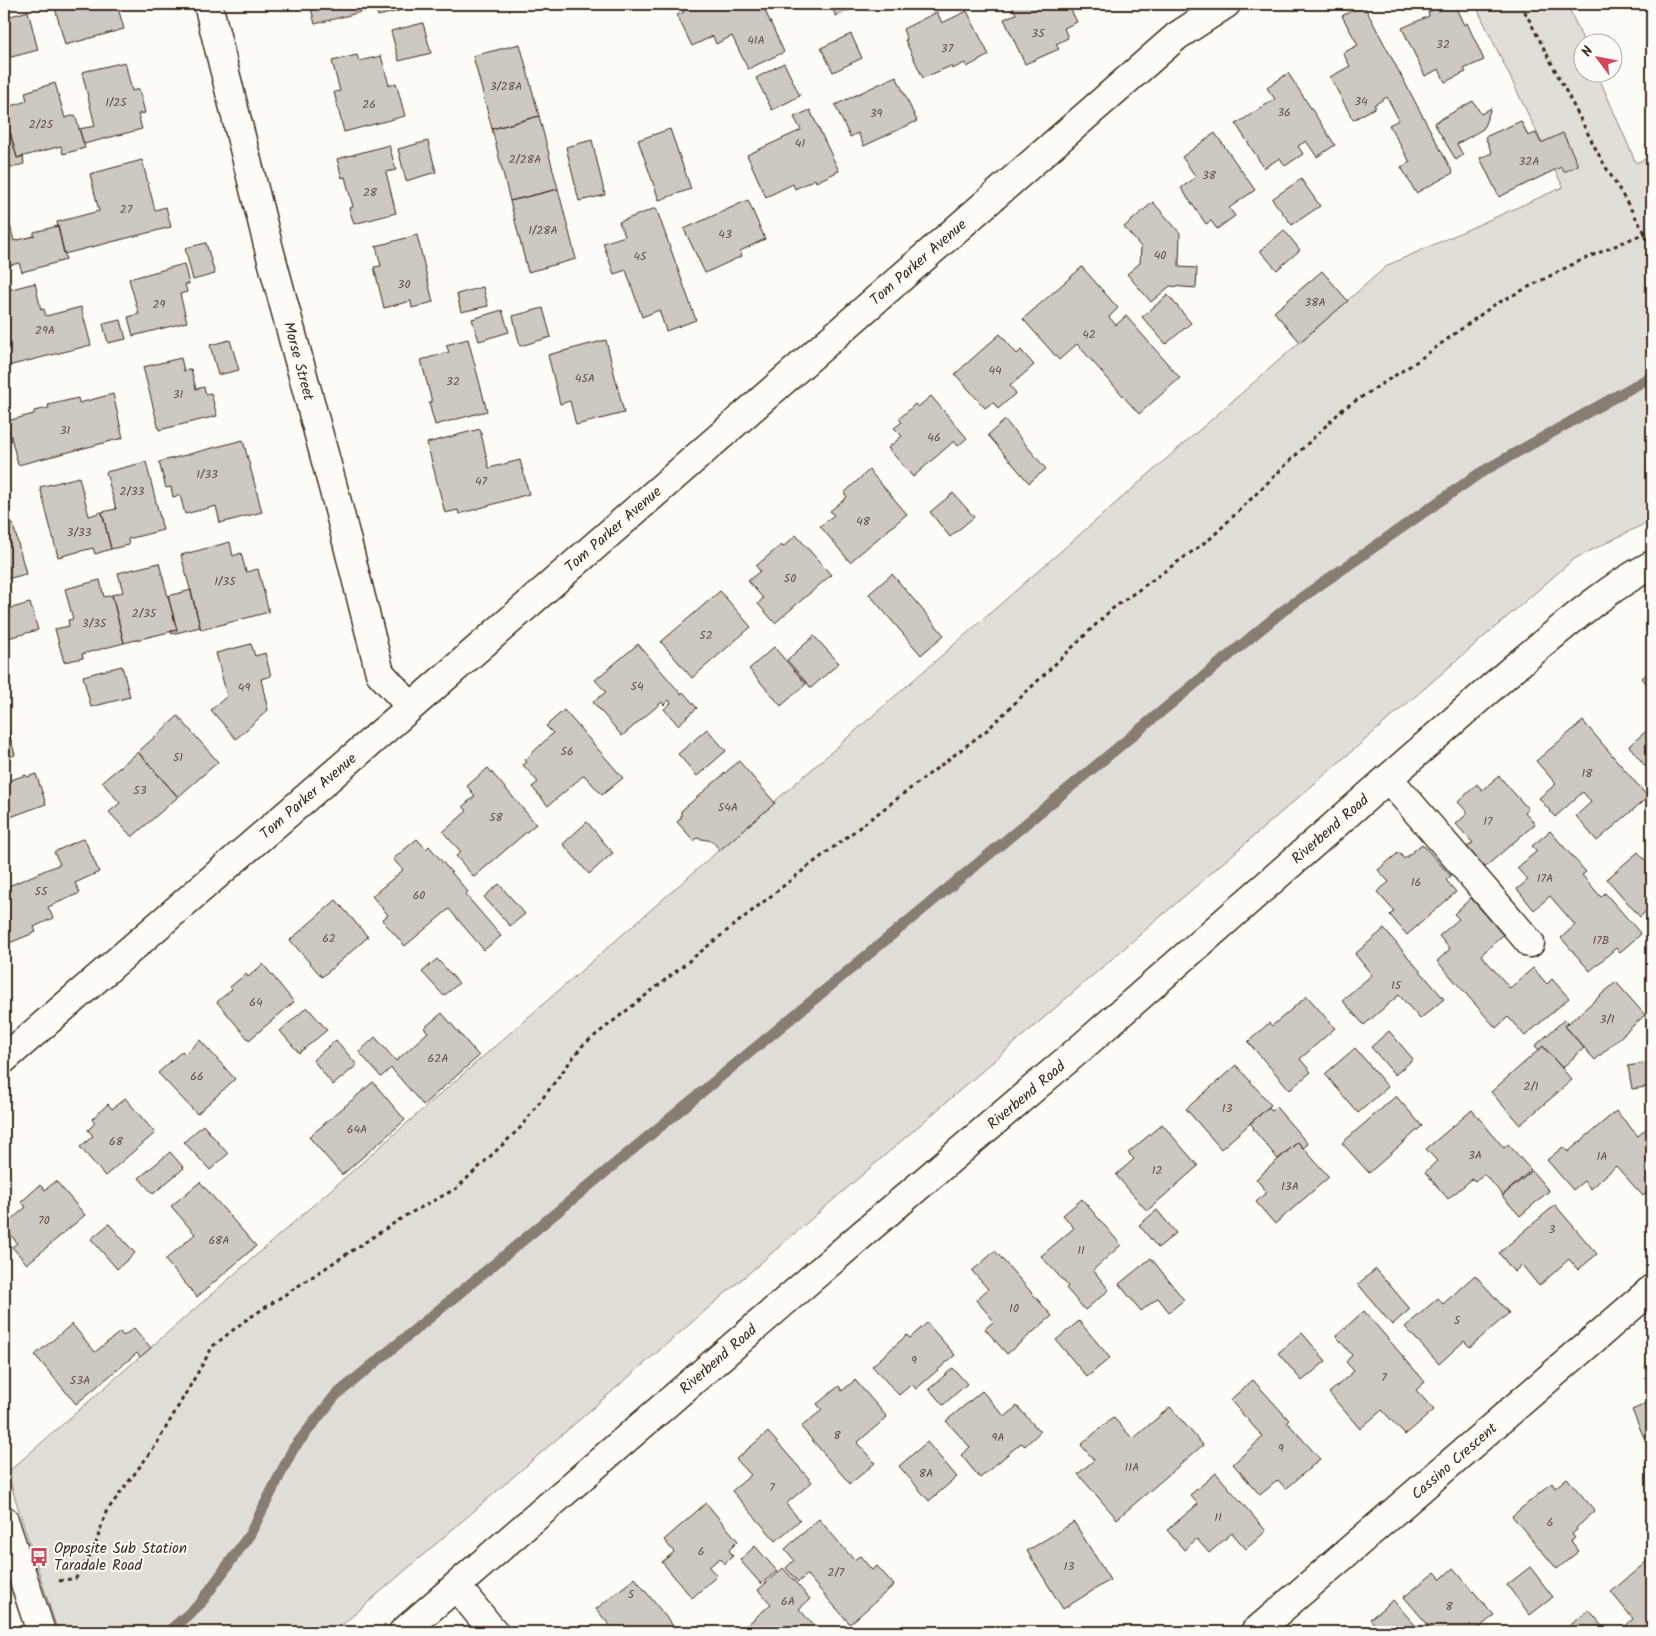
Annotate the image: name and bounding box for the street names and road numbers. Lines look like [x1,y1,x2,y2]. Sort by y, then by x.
street label: Tom Parker Avenue [865,214,973,312]
street label: Morse Street [276,319,320,404]
street label: Tom Parker Avenue [560,481,668,579]
street label: Tom Parker Avenue [255,748,363,846]
street label: Riverbend Road [1286,789,1375,870]
street label: Riverbend Road [982,1055,1072,1136]
street label: Riverbend Road [674,1319,763,1400]
street label: Cassino Crescent [1406,1417,1503,1506]

